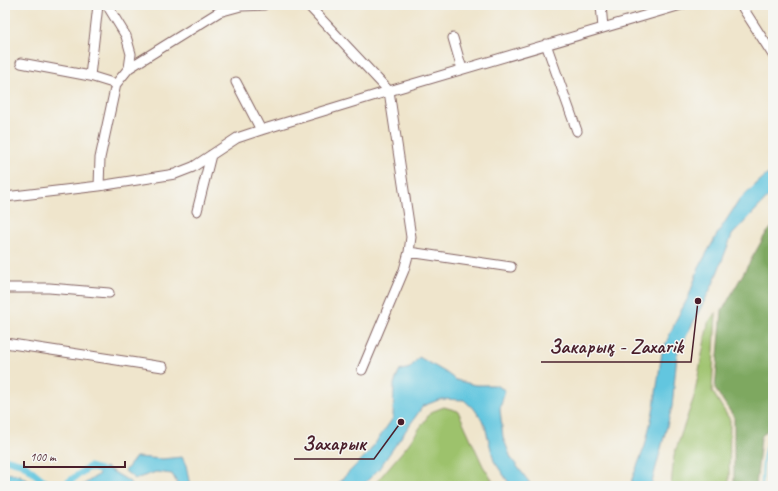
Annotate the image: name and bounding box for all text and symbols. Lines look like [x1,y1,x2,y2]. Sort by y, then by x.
callout: Закарық - Zaxarik [541,330,691,362]
text: Закарық - Zaxarik [549,334,685,359]
callout: Захарык [294,427,374,459]
text: Захарык [302,431,368,456]
scale bar [24,443,125,469]
text: 100 m [30,449,57,465]

